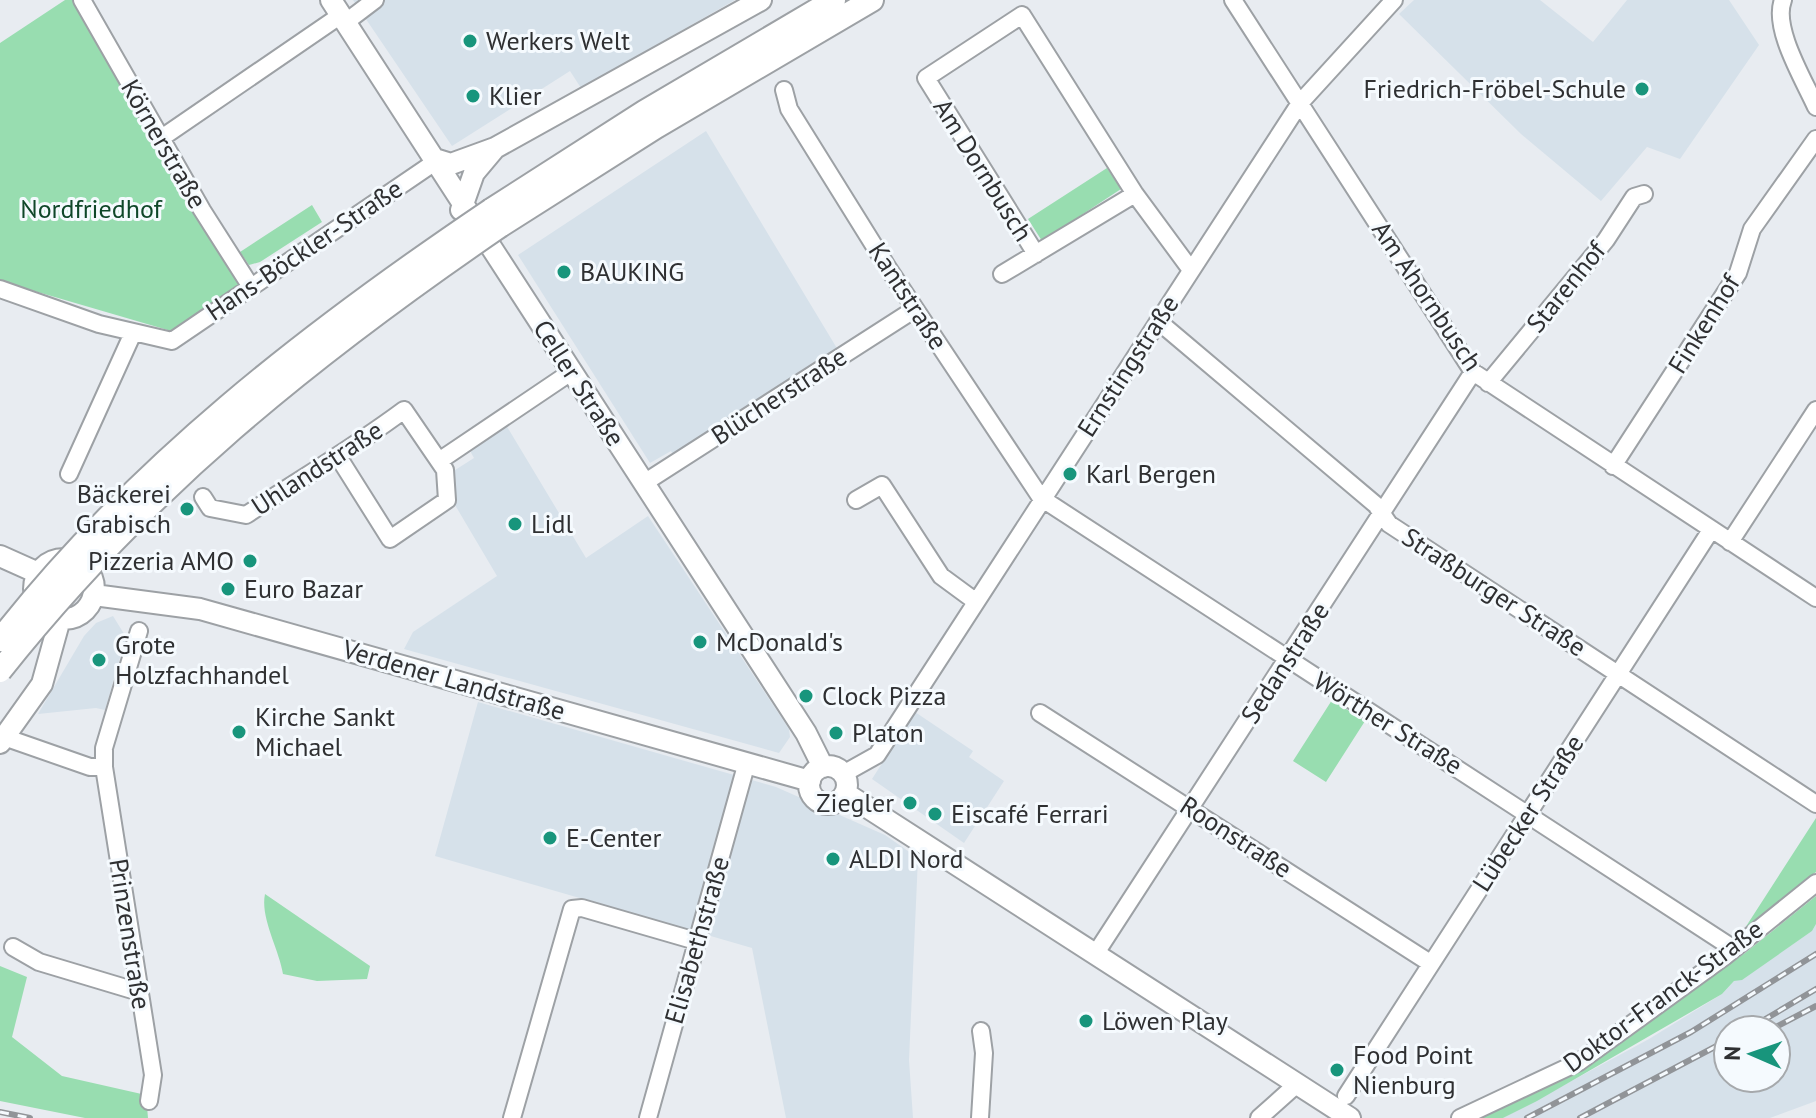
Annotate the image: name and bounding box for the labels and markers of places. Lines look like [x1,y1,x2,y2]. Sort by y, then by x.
place label: Werkers Welt [486,24,630,57]
marker: Werkers Welt [461,32,479,50]
place label: Friedrich-Fröbel-Schule [1363,72,1626,105]
place label: Klier [489,79,542,112]
marker: Friedrich-Fröbel-Schule [1633,80,1651,98]
marker: Klier [464,87,482,105]
place label: BAUKING [580,255,684,288]
marker: BAUKING [555,263,573,281]
place label: Karl Bergen [1086,457,1216,490]
marker: Karl Bergen [1061,465,1079,483]
place label: Bäckerei Grabisch [75,477,171,540]
marker: Bäckerei Grabisch [178,500,196,518]
place label: Lidl [531,507,573,540]
marker: Lidl [506,515,524,533]
place label: Pizzeria AMO [88,544,234,577]
marker: Pizzeria AMO [241,552,259,570]
place label: Euro Bazar [244,572,363,605]
marker: Euro Bazar [219,580,237,598]
place label: McDonald's [716,625,843,658]
place label: Grote Holzfachhandel [115,628,289,691]
marker: McDonald's [691,633,709,651]
marker: Grote Holzfachhandel [90,651,108,669]
place label: Clock Pizza [822,679,946,712]
marker: Clock Pizza [797,687,815,705]
place label: Kirche Sankt Michael [255,700,395,763]
place label: Platon [852,716,924,749]
marker: Kirche Sankt Michael [230,723,248,741]
marker: Platon [827,724,845,742]
place label: Ziegler [816,786,894,819]
marker: Ziegler [901,794,919,812]
place label: Eiscafé Ferrari [951,797,1109,830]
marker: Eiscafé Ferrari [926,805,944,823]
place label: E-Center [566,821,661,854]
marker: E-Center [541,829,559,847]
place label: ALDI Nord [849,842,963,875]
marker: ALDI Nord [824,850,842,868]
place label: Löwen Play [1102,1004,1228,1037]
marker: Löwen Play [1077,1012,1095,1030]
place label: Food Point Nienburg [1353,1038,1473,1101]
marker: Food Point Nienburg [1328,1061,1346,1079]

